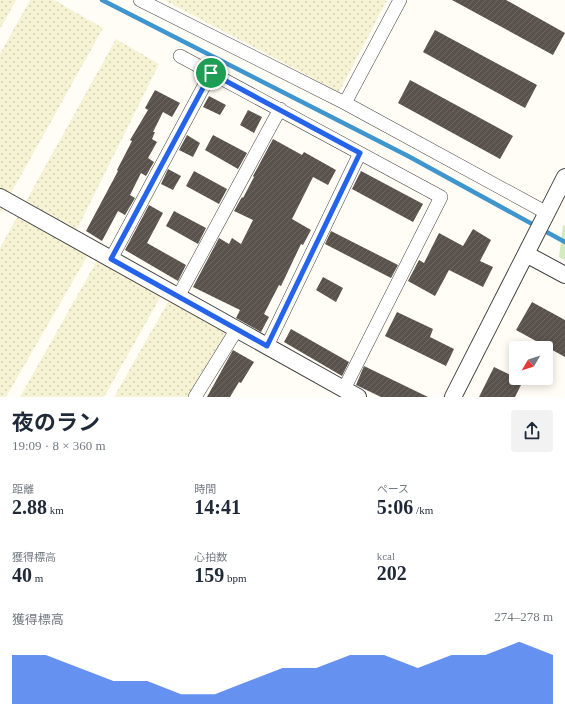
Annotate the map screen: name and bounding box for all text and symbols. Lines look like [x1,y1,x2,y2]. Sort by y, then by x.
pin [194,56,228,90]
icon: arrive [200,62,222,84]
north arrow [509,341,553,385]
map controls [509,341,553,385]
text: 夜のラン [12,410,100,435]
button: share [511,410,553,452]
text: 19:09 · 8 × 360 m [12,438,106,453]
text: 距離 [12,483,34,495]
text: 時間 [194,483,216,495]
text: ペース [377,483,409,495]
text: 2.88 [12,496,47,518]
text: 14:41 [194,496,241,518]
text: 5:06 [377,496,413,518]
text: km [47,504,64,516]
text: /km [413,504,433,516]
text: kcal [377,550,395,562]
text: 獲得標高 [12,551,56,563]
text: 心拍数 [194,551,227,563]
text: 202 [377,562,407,584]
text: 40 [12,564,32,586]
text: 159 [194,564,224,586]
text: m [32,572,43,584]
text: bpm [224,572,247,584]
text: 274–278 m [494,609,553,624]
text: 獲得標高 [12,612,64,627]

